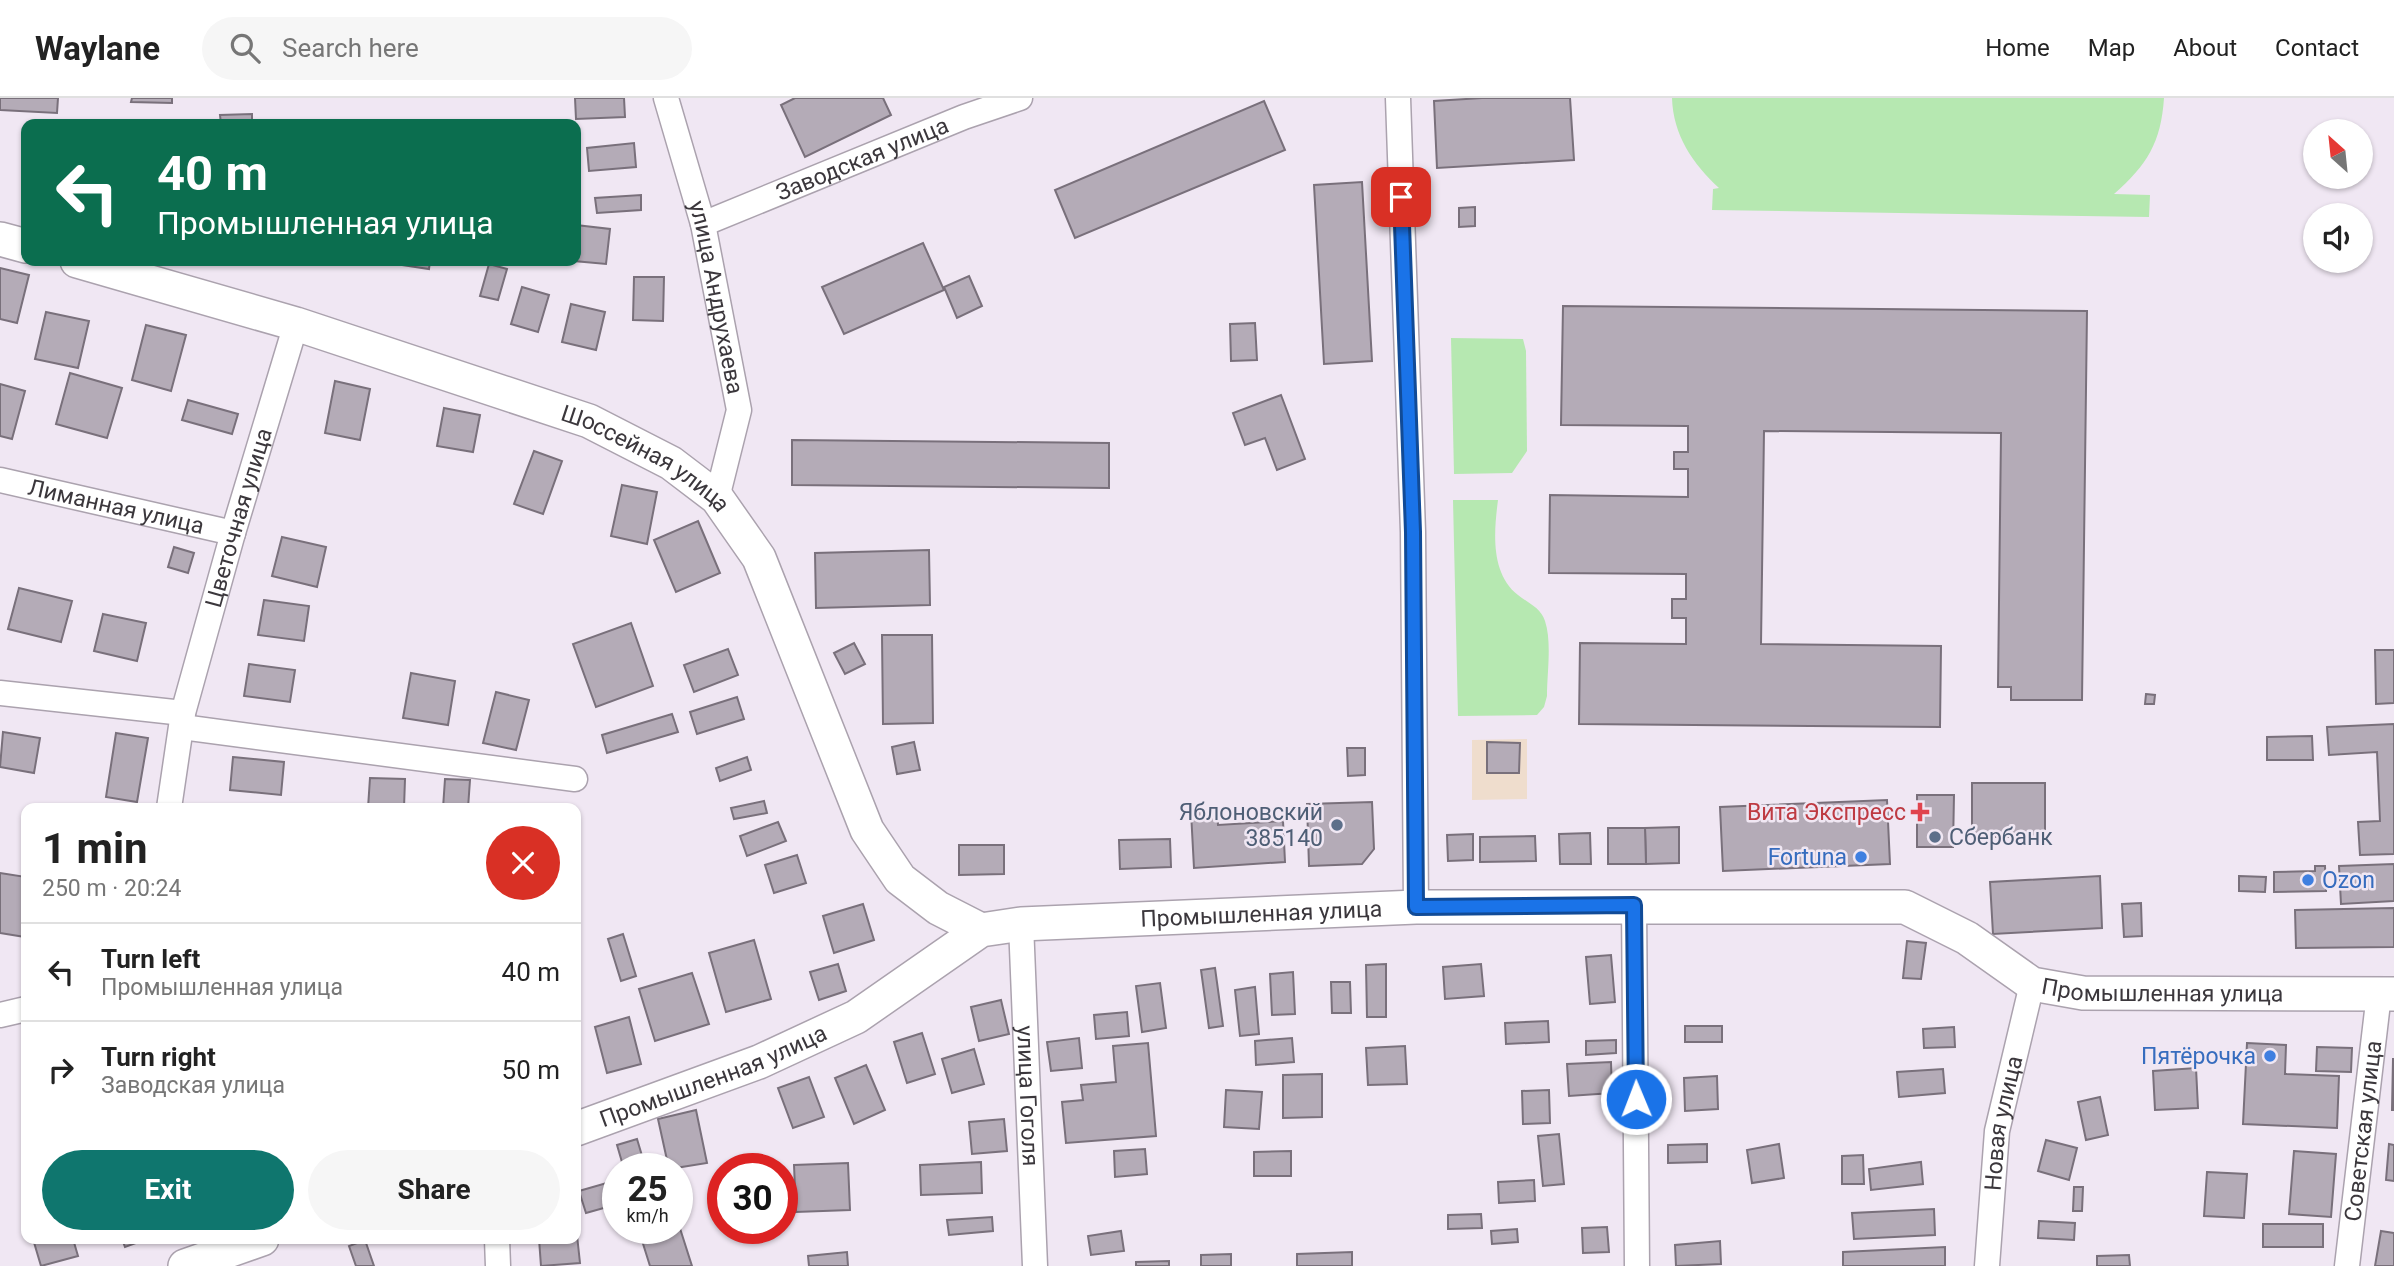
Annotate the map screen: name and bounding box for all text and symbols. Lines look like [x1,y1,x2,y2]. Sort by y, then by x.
search box [202,17,692,80]
text: Waylane [35,29,160,68]
icon: search [226,29,264,67]
text: Search here [282,33,419,63]
text: Home [1985,34,2050,62]
text: Map [2088,34,2135,62]
text: About [2173,34,2237,62]
text: Contact [2275,34,2359,62]
street label: Заводская улица [772,112,953,207]
north arrow [2303,119,2373,189]
map controls [2303,119,2373,273]
text: 40 m [157,145,268,202]
icon: left [42,147,133,238]
pin [1371,167,1431,227]
icon: arrive [1382,178,1420,216]
street label: улица Андрухаева [683,198,749,396]
button: sound [2303,203,2373,273]
text: Промышленная улица [157,204,494,242]
street label: Шоссейная улица [558,400,735,517]
street label: Цветочная улица [200,425,278,611]
street label: Лиманная улица [25,474,207,540]
place label: Яблоновский 385140 [1179,799,1323,852]
place label: Вита Экспресс [1747,799,1906,826]
marker: Вита Экспресс [1912,804,1928,820]
marker: Яблоновский 385140 [1329,817,1345,833]
text: 1 min [42,824,148,873]
place label: Сбербанк [1949,824,2053,851]
button: close [486,826,560,900]
marker: Сбербанк [1927,829,1943,845]
place label: Fortuna [1768,844,1847,871]
marker: Fortuna [1853,849,1869,865]
place label: Ozon [2322,867,2375,894]
marker: Ozon [2300,872,2316,888]
text: 250 m · 20:24 [42,875,181,902]
street label: Промышленная улица [1140,895,1383,933]
text: Turn left [101,944,200,974]
icon: left [42,953,80,991]
text: 40 m [502,957,560,987]
street label: Промышленная улица [2040,973,2283,1008]
text: Промышленная улица [101,974,343,1001]
street label: Промышленная улица [596,1019,831,1133]
street label: улица Гоголя [1011,1025,1044,1167]
street label: Советская улица [2339,1039,2387,1223]
text: Turn right [101,1042,216,1072]
place label: Пятёрочка [2141,1043,2256,1070]
marker: Пятёрочка [2262,1048,2278,1064]
icon: right [42,1051,80,1089]
street label: Новая улица [1980,1053,2028,1192]
text: 50 m [502,1055,560,1085]
position arrow [1599,1062,1673,1136]
text: Заводская улица [101,1072,285,1099]
button: Exit [42,1150,294,1230]
button: Share [308,1150,560,1230]
speed limit sign: 30 [707,1153,798,1244]
text: 25 [627,1169,668,1210]
text: km/h [626,1205,669,1226]

